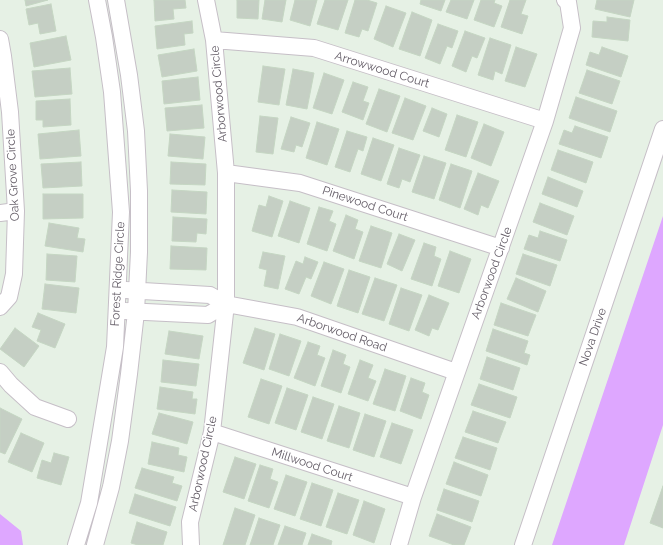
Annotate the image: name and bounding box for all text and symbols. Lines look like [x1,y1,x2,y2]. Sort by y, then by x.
street label: Arborwood Circle [208,45,230,143]
street label: Arrowwood Court [333,49,431,91]
street label: Oak Grove Circle [3,128,23,222]
street label: Pinewood Court [320,183,410,225]
street label: Forest Ridge Circle [108,221,128,327]
street label: Arborwood Circle [469,225,515,321]
street label: Nova Drive [576,306,610,368]
street label: Arborwood Road [295,311,389,355]
street label: Arborwood Circle [186,415,220,513]
street label: Millwood Court [270,445,354,485]

